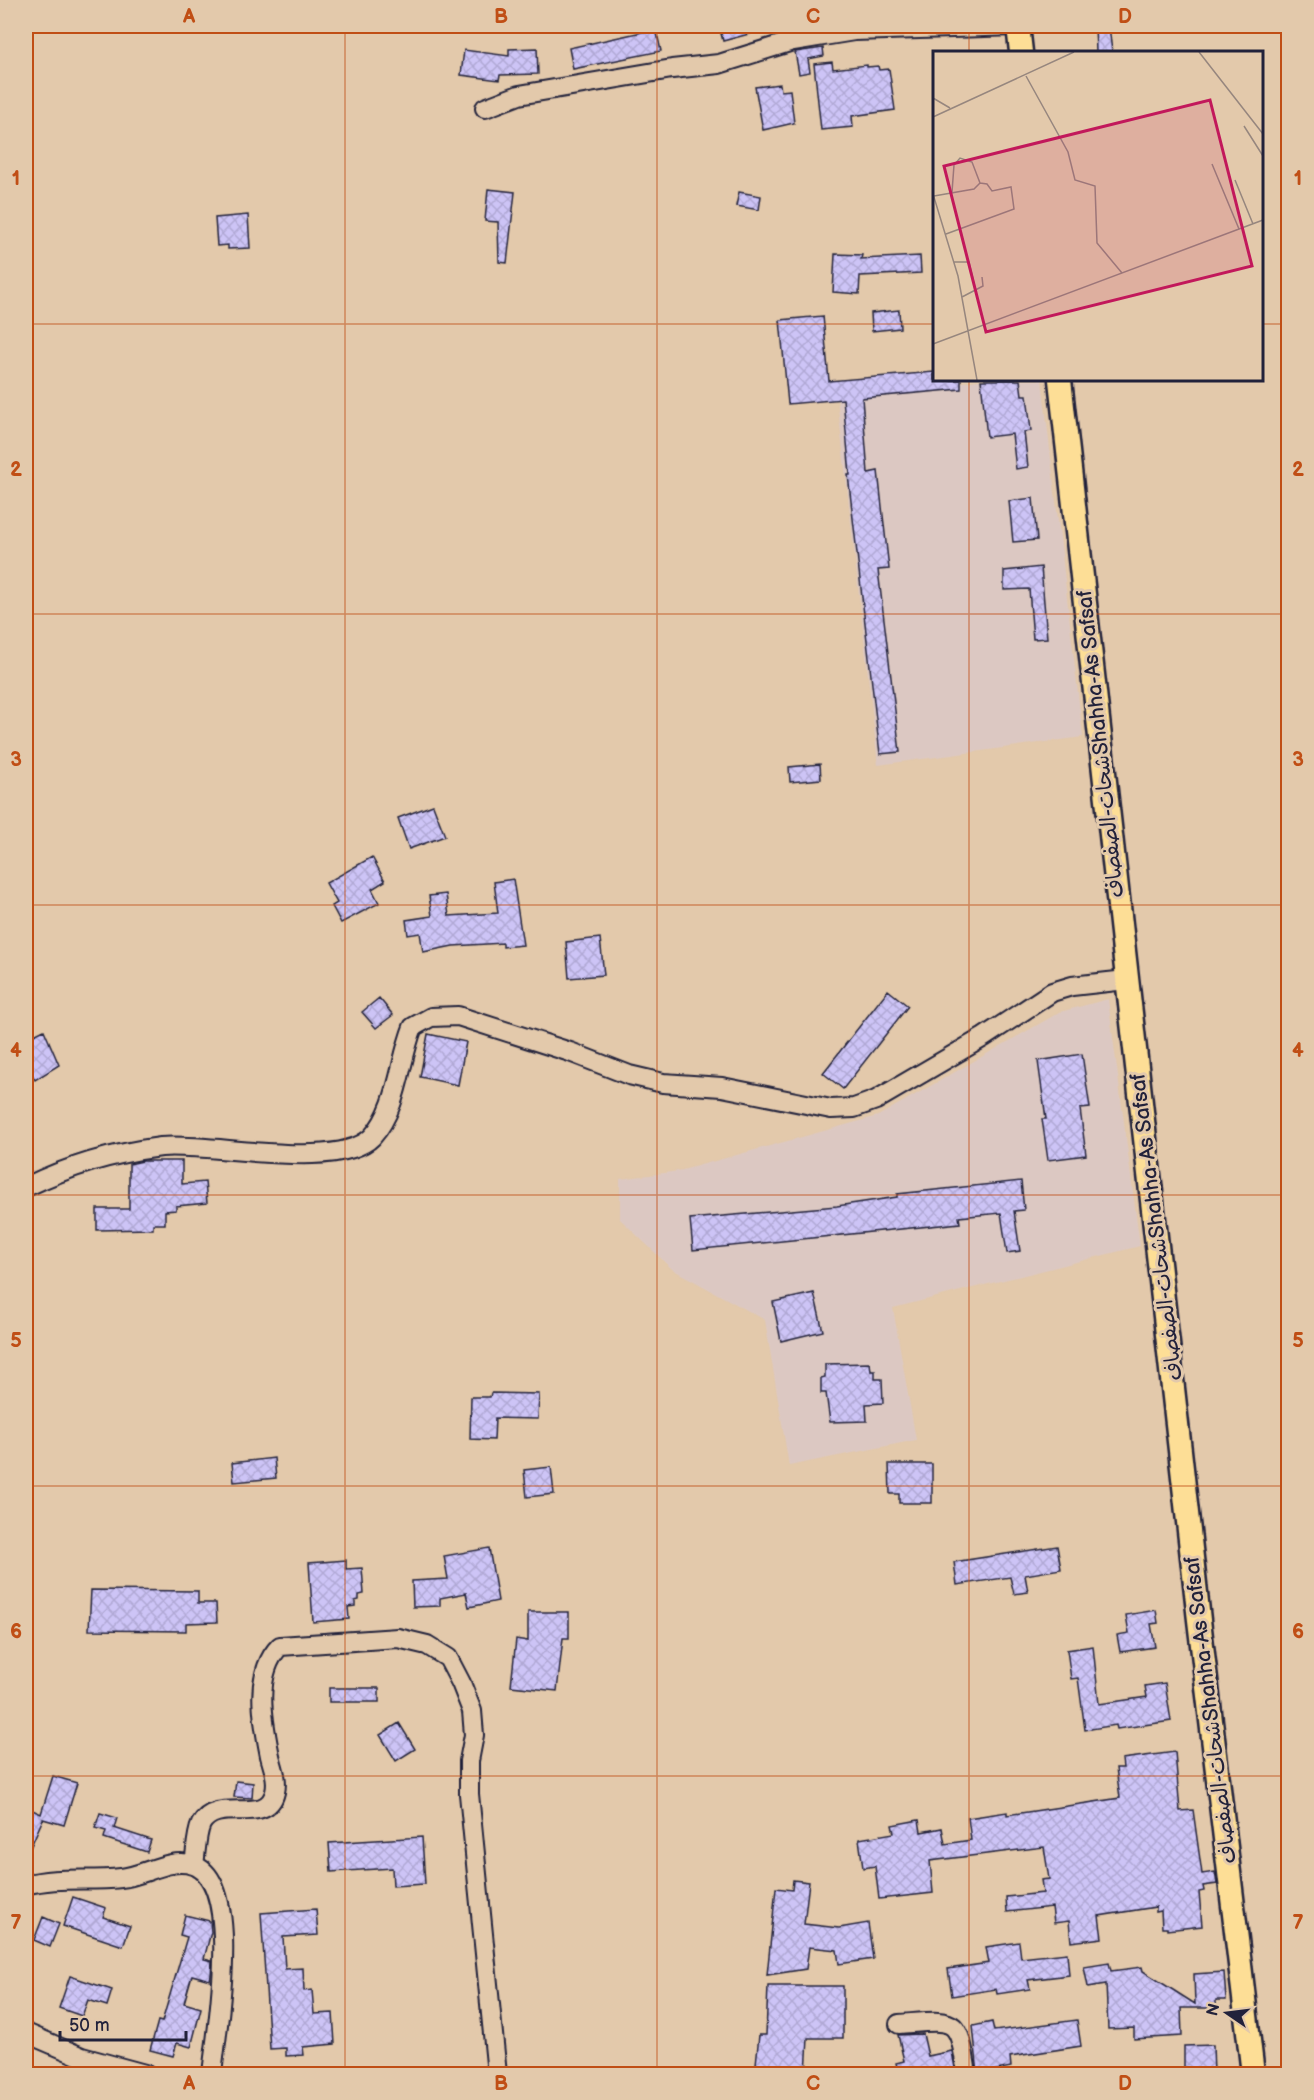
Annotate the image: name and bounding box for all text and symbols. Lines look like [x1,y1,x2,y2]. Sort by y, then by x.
text: A [182,5,196,29]
text: B [494,5,508,29]
text: C [806,5,820,29]
text: D [1118,5,1132,29]
inset map [933,51,1263,381]
text: 1 [12,167,20,191]
text: 1 [1294,167,1302,191]
text: 2 [10,458,22,482]
text: 2 [1292,458,1304,482]
street label: شحات-الصفصافShahha-As Safsaf [1072,588,1129,899]
text: 3 [10,748,22,772]
text: 3 [1292,748,1304,772]
text: 4 [10,1039,22,1063]
text: 4 [1292,1039,1304,1063]
street label: شحات-الصفصافShahha-As Safsaf [1125,1071,1188,1382]
text: 5 [10,1329,22,1353]
text: 5 [1292,1329,1304,1353]
street label: شحات-الصفصافShahha-As Safsaf [1179,1554,1242,1865]
text: 6 [10,1620,22,1644]
text: 6 [1292,1620,1304,1644]
text: 7 [10,1911,22,1935]
text: 7 [1292,1911,1304,1935]
north arrow [1197,1983,1257,2043]
text: N [1203,2002,1225,2018]
scale bar [60,2004,186,2042]
text: 50 m [69,2015,110,2036]
text: A [182,2072,196,2096]
text: B [494,2072,508,2096]
text: C [806,2072,820,2096]
text: D [1118,2072,1132,2096]

